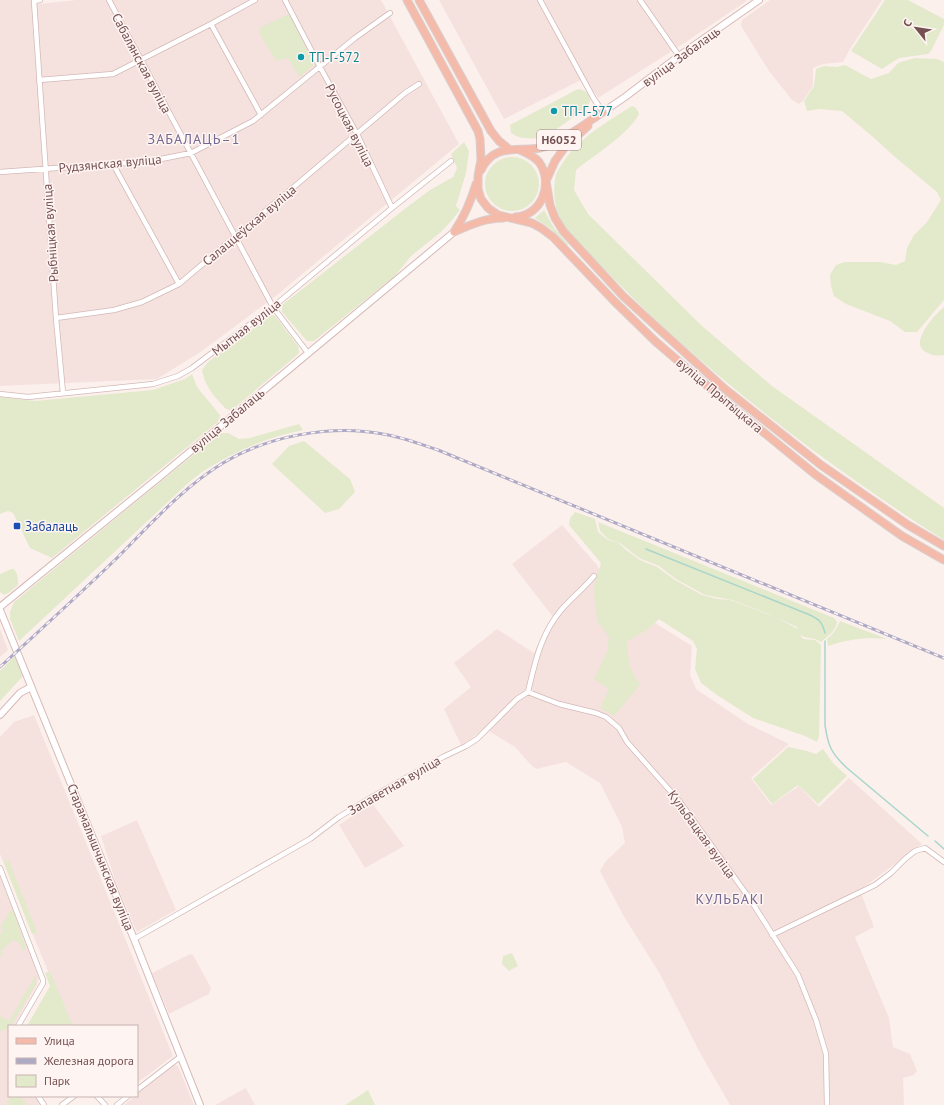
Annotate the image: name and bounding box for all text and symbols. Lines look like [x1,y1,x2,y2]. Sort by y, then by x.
north arrow [896,8,936,48]
street label: Сабалянская вуліца [108,10,175,116]
text: С [900,17,915,29]
street label: вуліца Забалаць [639,22,724,90]
place label: ТП-Г-572 [309,49,360,66]
marker: ТП-Г-572 [296,52,306,62]
street label: Русоцкая вуліца [321,81,378,170]
place label: ТП-Г-577 [562,103,613,120]
marker: ТП-Г-577 [549,106,559,116]
district label: ЗАБАЛАЦЬ–1 [148,130,240,148]
road number: Н6052 [537,130,581,150]
street label: Рудзянская вуліца [58,151,162,176]
street label: Салаццеўская вуліца [199,181,300,270]
street label: Рыбніцкая вуліца [39,183,62,283]
street label: Мытная вуліца [208,295,284,360]
street label: вуліца Прытыцкага [673,354,767,437]
street label: вуліца Забалаць [186,384,268,457]
place label: Забалаць [25,518,78,535]
marker: Забалаць [12,521,22,531]
street label: Запаветная вуліца [345,752,444,819]
street label: Старамалышчынская вуліца [63,781,138,933]
street label: Кульбацкая вуліца [664,787,739,882]
district label: КУЛЬБАКІ [696,890,764,908]
legend [8,1025,138,1097]
text: Улица [44,1033,75,1048]
text: Железная дорога [43,1053,134,1068]
text: Парк [44,1073,70,1088]

